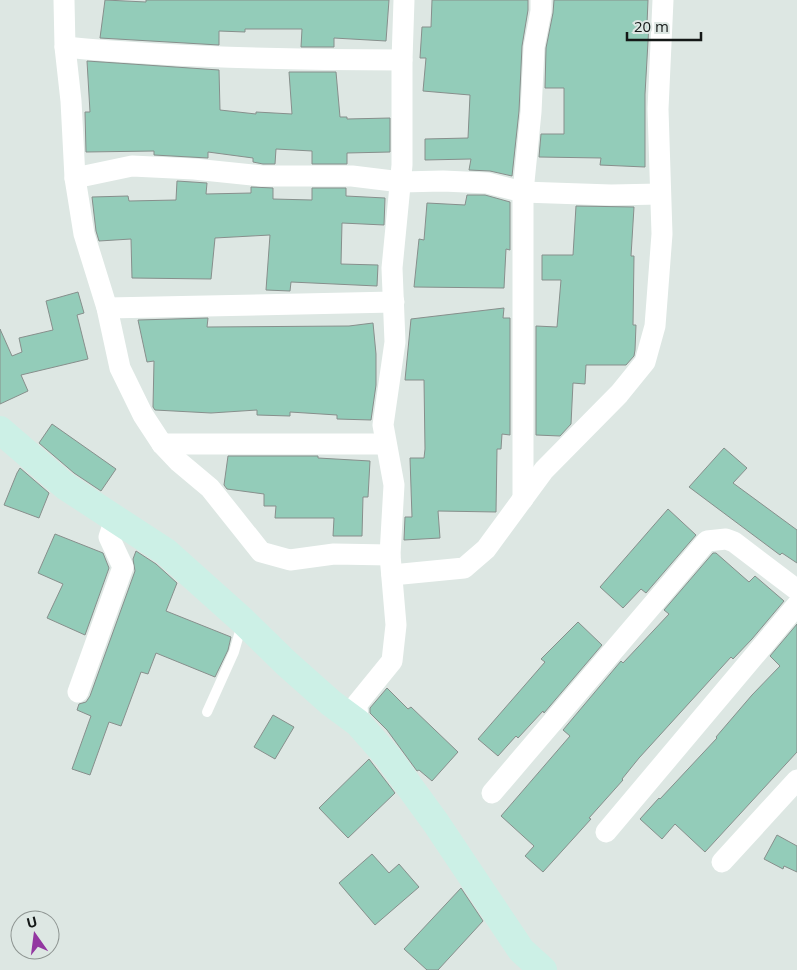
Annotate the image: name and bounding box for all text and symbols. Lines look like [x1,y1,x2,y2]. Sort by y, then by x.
scale bar [627,10,701,42]
text: 20 m [634,16,669,36]
north arrow [10,910,60,960]
text: U [24,911,39,932]

